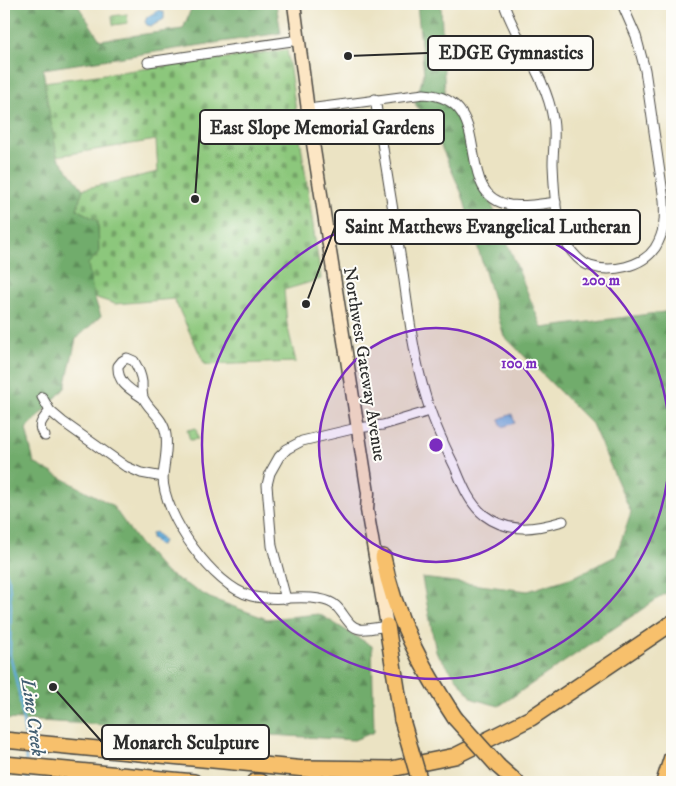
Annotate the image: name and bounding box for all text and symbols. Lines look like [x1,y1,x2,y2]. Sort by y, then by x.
callout: EDGE Gymnastics [428,36,593,70]
text: EDGE Gymnastics [439,42,584,65]
callout: East Slope Memorial Gardens [200,110,444,144]
text: East Slope Memorial Gardens [210,117,435,140]
callout: Saint Matthews Evangelical Lutheran [335,210,640,244]
text: Saint Matthews Evangelical Lutheran [345,216,632,239]
street label: Northwest Gateway Avenue [338,266,390,463]
text: 200 m [582,271,621,290]
text: 100 m [501,354,538,373]
centre of rings [427,436,445,454]
water label: Line Creek [16,676,49,758]
callout: Monarch Sculpture [102,725,269,759]
text: Monarch Sculpture [113,732,259,755]

